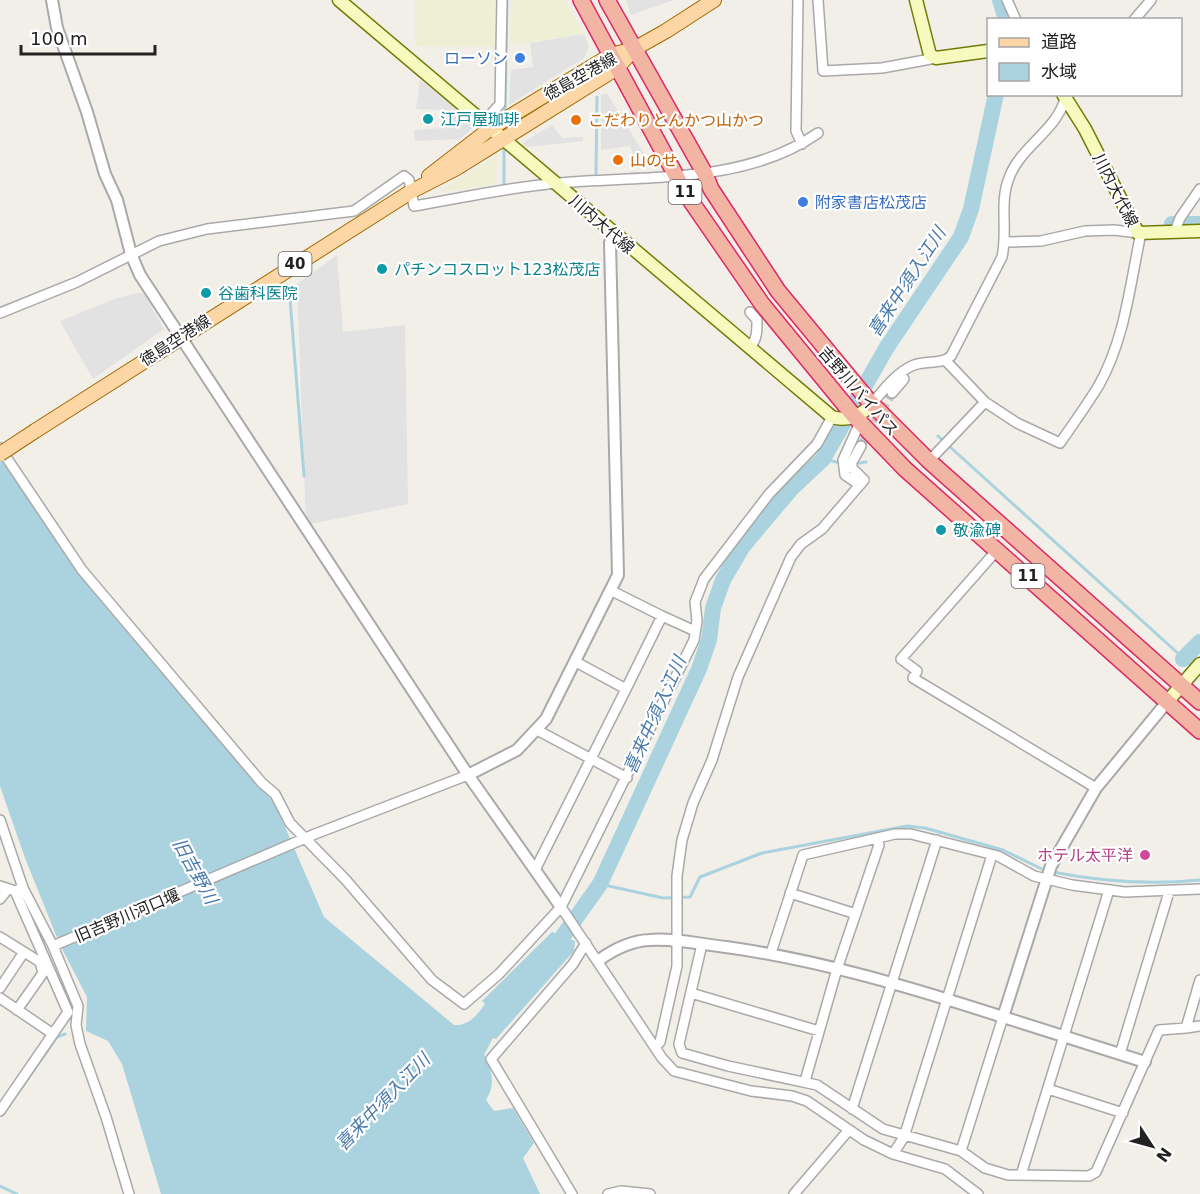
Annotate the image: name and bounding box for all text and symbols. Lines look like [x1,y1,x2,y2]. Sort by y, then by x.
scale bar [21,18,154,56]
legend [987,18,1182,96]
text: 100 m [30,28,88,49]
text: 道路 [1041,31,1077,52]
place label: ローソン [444,49,508,68]
street label: 徳島空港線 [541,49,620,104]
marker: ローソン [513,51,527,65]
text: 水域 [1041,61,1077,82]
place label: 江戸屋珈琲 [440,110,520,129]
place label: こだわりとんかつ山かつ [588,111,764,130]
marker: 江戸屋珈琲 [421,112,435,126]
marker: こだわりとんかつ山かつ [569,113,583,127]
street label: 川内大代線 [1089,150,1142,230]
place label: 山のせ [630,151,678,170]
marker: 山のせ [611,153,625,167]
road number: 11 [668,180,702,204]
street label: 川内大代線 [565,191,638,258]
place label: 附家書店松茂店 [815,193,927,212]
marker: 附家書店松茂店 [796,195,810,209]
water label: 喜来中須入江川 [863,221,951,340]
road number: 40 [278,252,312,276]
place label: パチンコスロット123松茂店 [394,260,601,279]
marker: パチンコスロット123松茂店 [375,262,389,276]
place label: 谷歯科医院 [218,284,298,303]
marker: 谷歯科医院 [199,286,213,300]
street label: 徳島空港線 [137,311,214,370]
street label: 吉野川バイパス [815,343,902,440]
place label: 敬渝碑 [953,521,1001,540]
marker: 敬渝碑 [934,523,948,537]
road number: 11 [1012,564,1044,588]
water label: 喜来中須入江川 [619,651,691,777]
water label: 旧吉野川 [169,834,223,909]
place label: ホテル太平洋 [1037,846,1133,865]
marker: ホテル太平洋 [1138,848,1152,862]
street label: 旧吉野川河口堰 [72,885,182,946]
water label: 喜来中須入江川 [331,1048,435,1154]
north arrow [1122,1116,1182,1176]
text: N [1152,1144,1175,1166]

